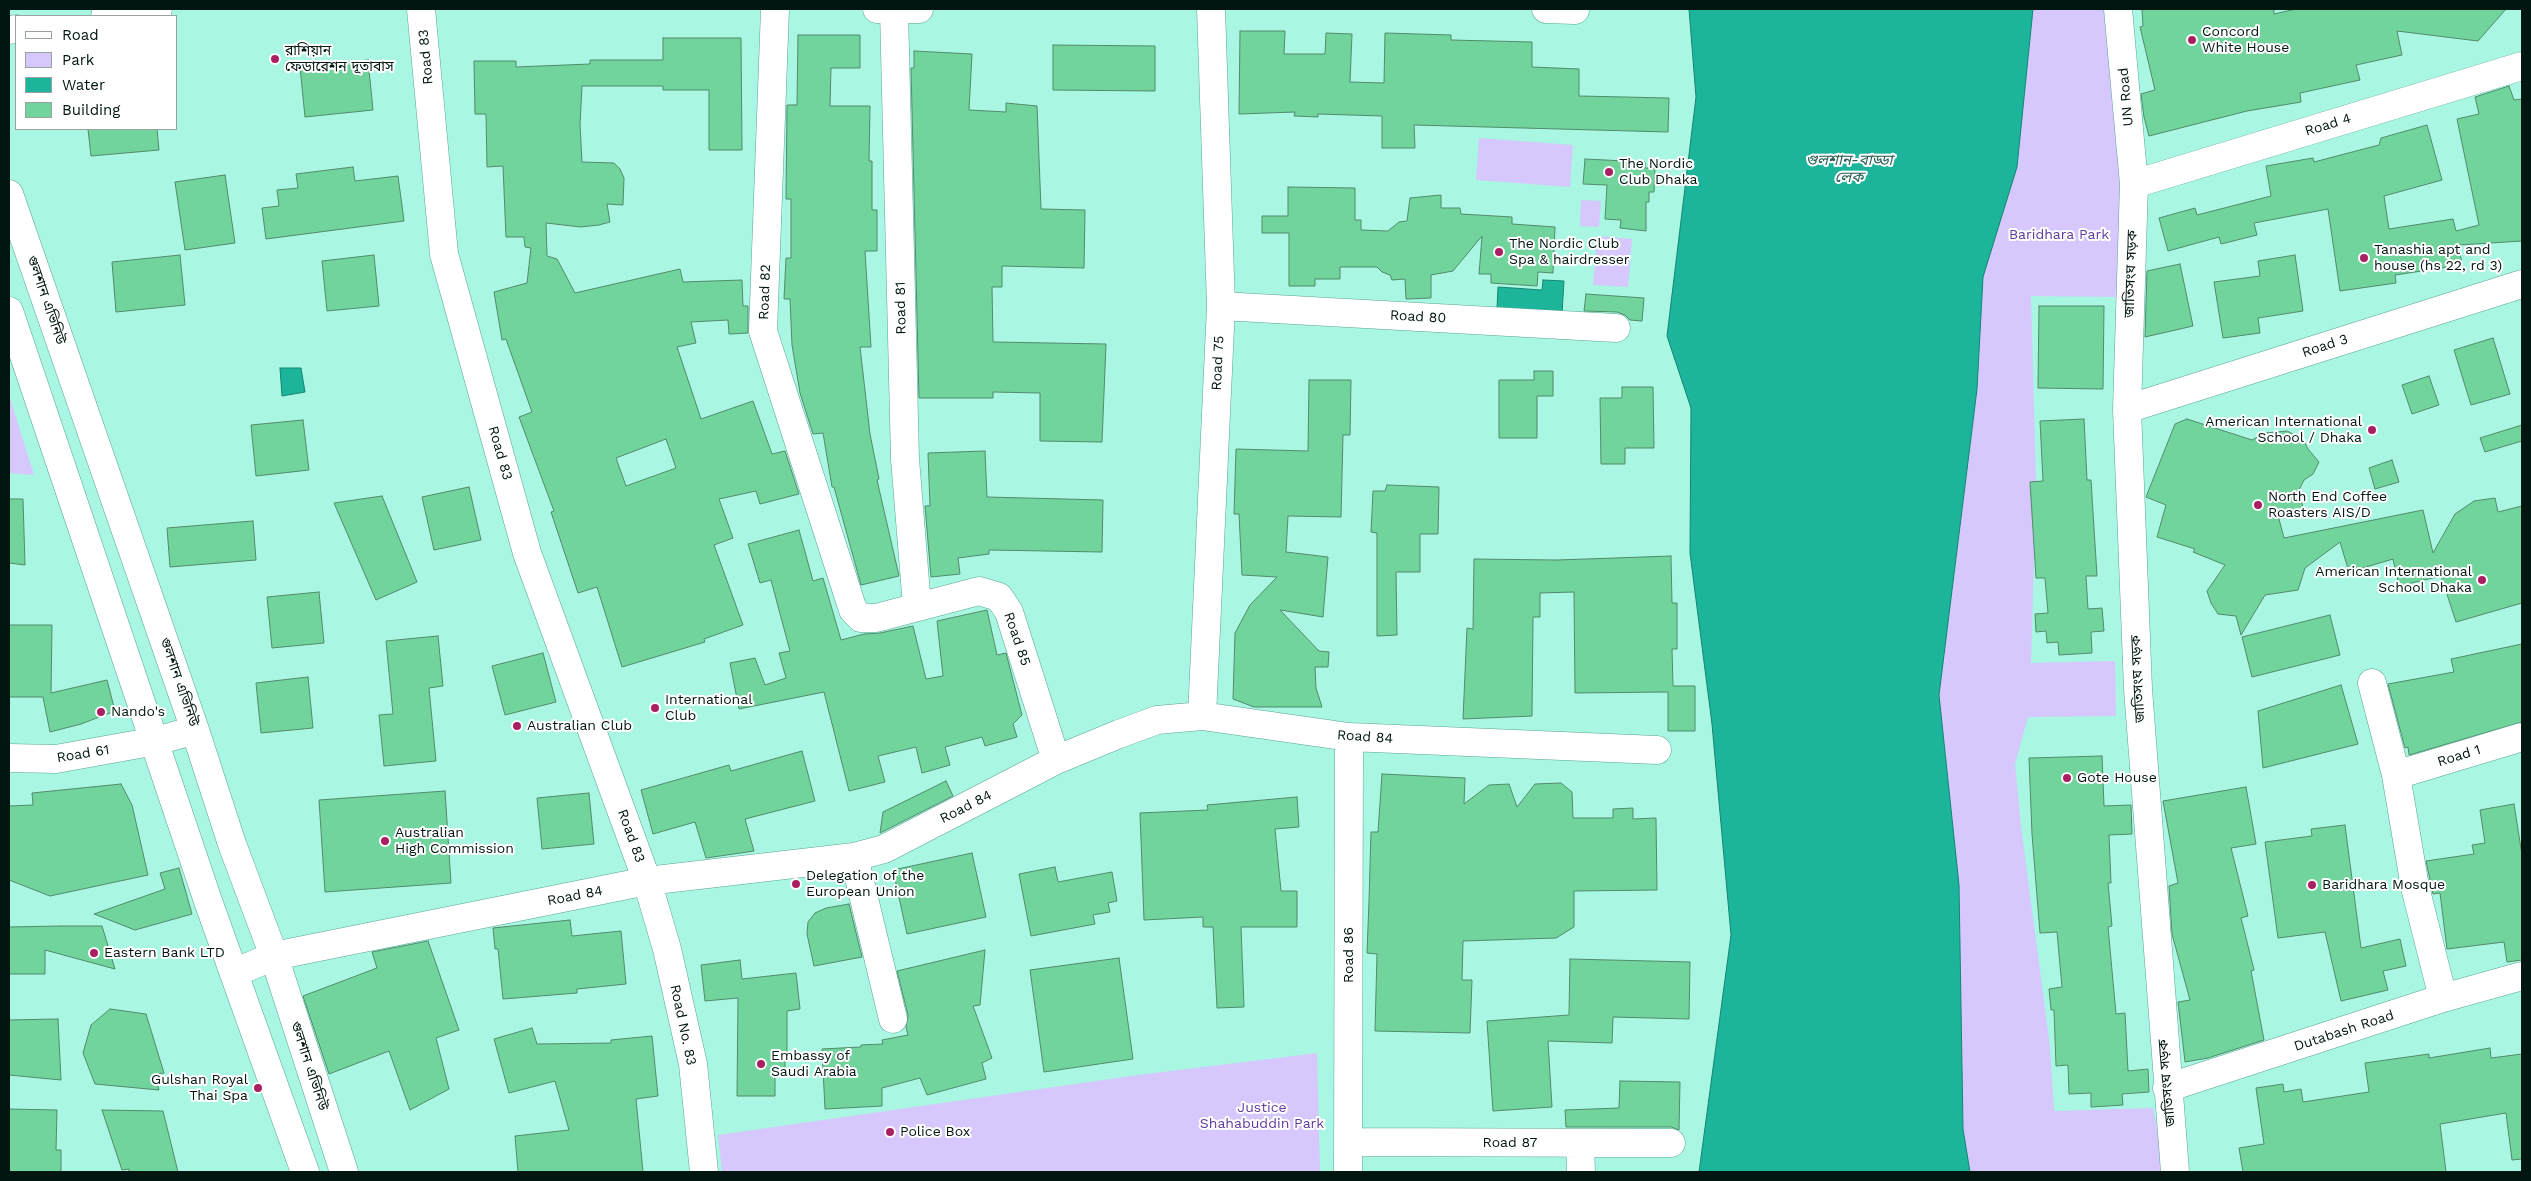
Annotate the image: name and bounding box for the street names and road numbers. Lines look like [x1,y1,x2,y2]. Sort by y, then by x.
street label: Road 83 [415,29,437,85]
street label: UN Road [2115,67,2137,127]
street label: Road 4 [2303,110,2353,140]
street label: জাতিসংঘ সড়ক [2121,230,2141,318]
street label: গুলশান এভিনিউ [23,253,69,347]
street label: Road 82 [756,264,774,320]
street label: Road 81 [892,281,910,335]
street label: Road 80 [1389,307,1447,327]
street label: Road 3 [2300,331,2350,361]
street label: Road 75 [1208,335,1228,391]
street label: Road 83 [484,424,516,482]
street label: Road 85 [1000,610,1034,668]
street label: গুলশান এভিনিউ [156,635,202,729]
street label: জাতিসংঘ সড়ক [2127,635,2149,723]
street label: Road 84 [1336,727,1394,747]
street label: Road 1 [2435,741,2483,771]
street label: Road 61 [56,742,110,766]
street label: Road 84 [937,787,995,827]
street label: Road 83 [614,807,648,865]
street label: Road 84 [546,882,604,910]
street label: Road 86 [1341,927,1357,983]
street label: Road No. 83 [666,983,700,1067]
street label: Dutabash Road [2292,1007,2396,1055]
street label: গুলশান এভিনিউ [287,1019,331,1113]
street label: জাতিসংঘ সড়ক [2155,1039,2179,1127]
street label: Road 87 [1483,1135,1537,1151]

